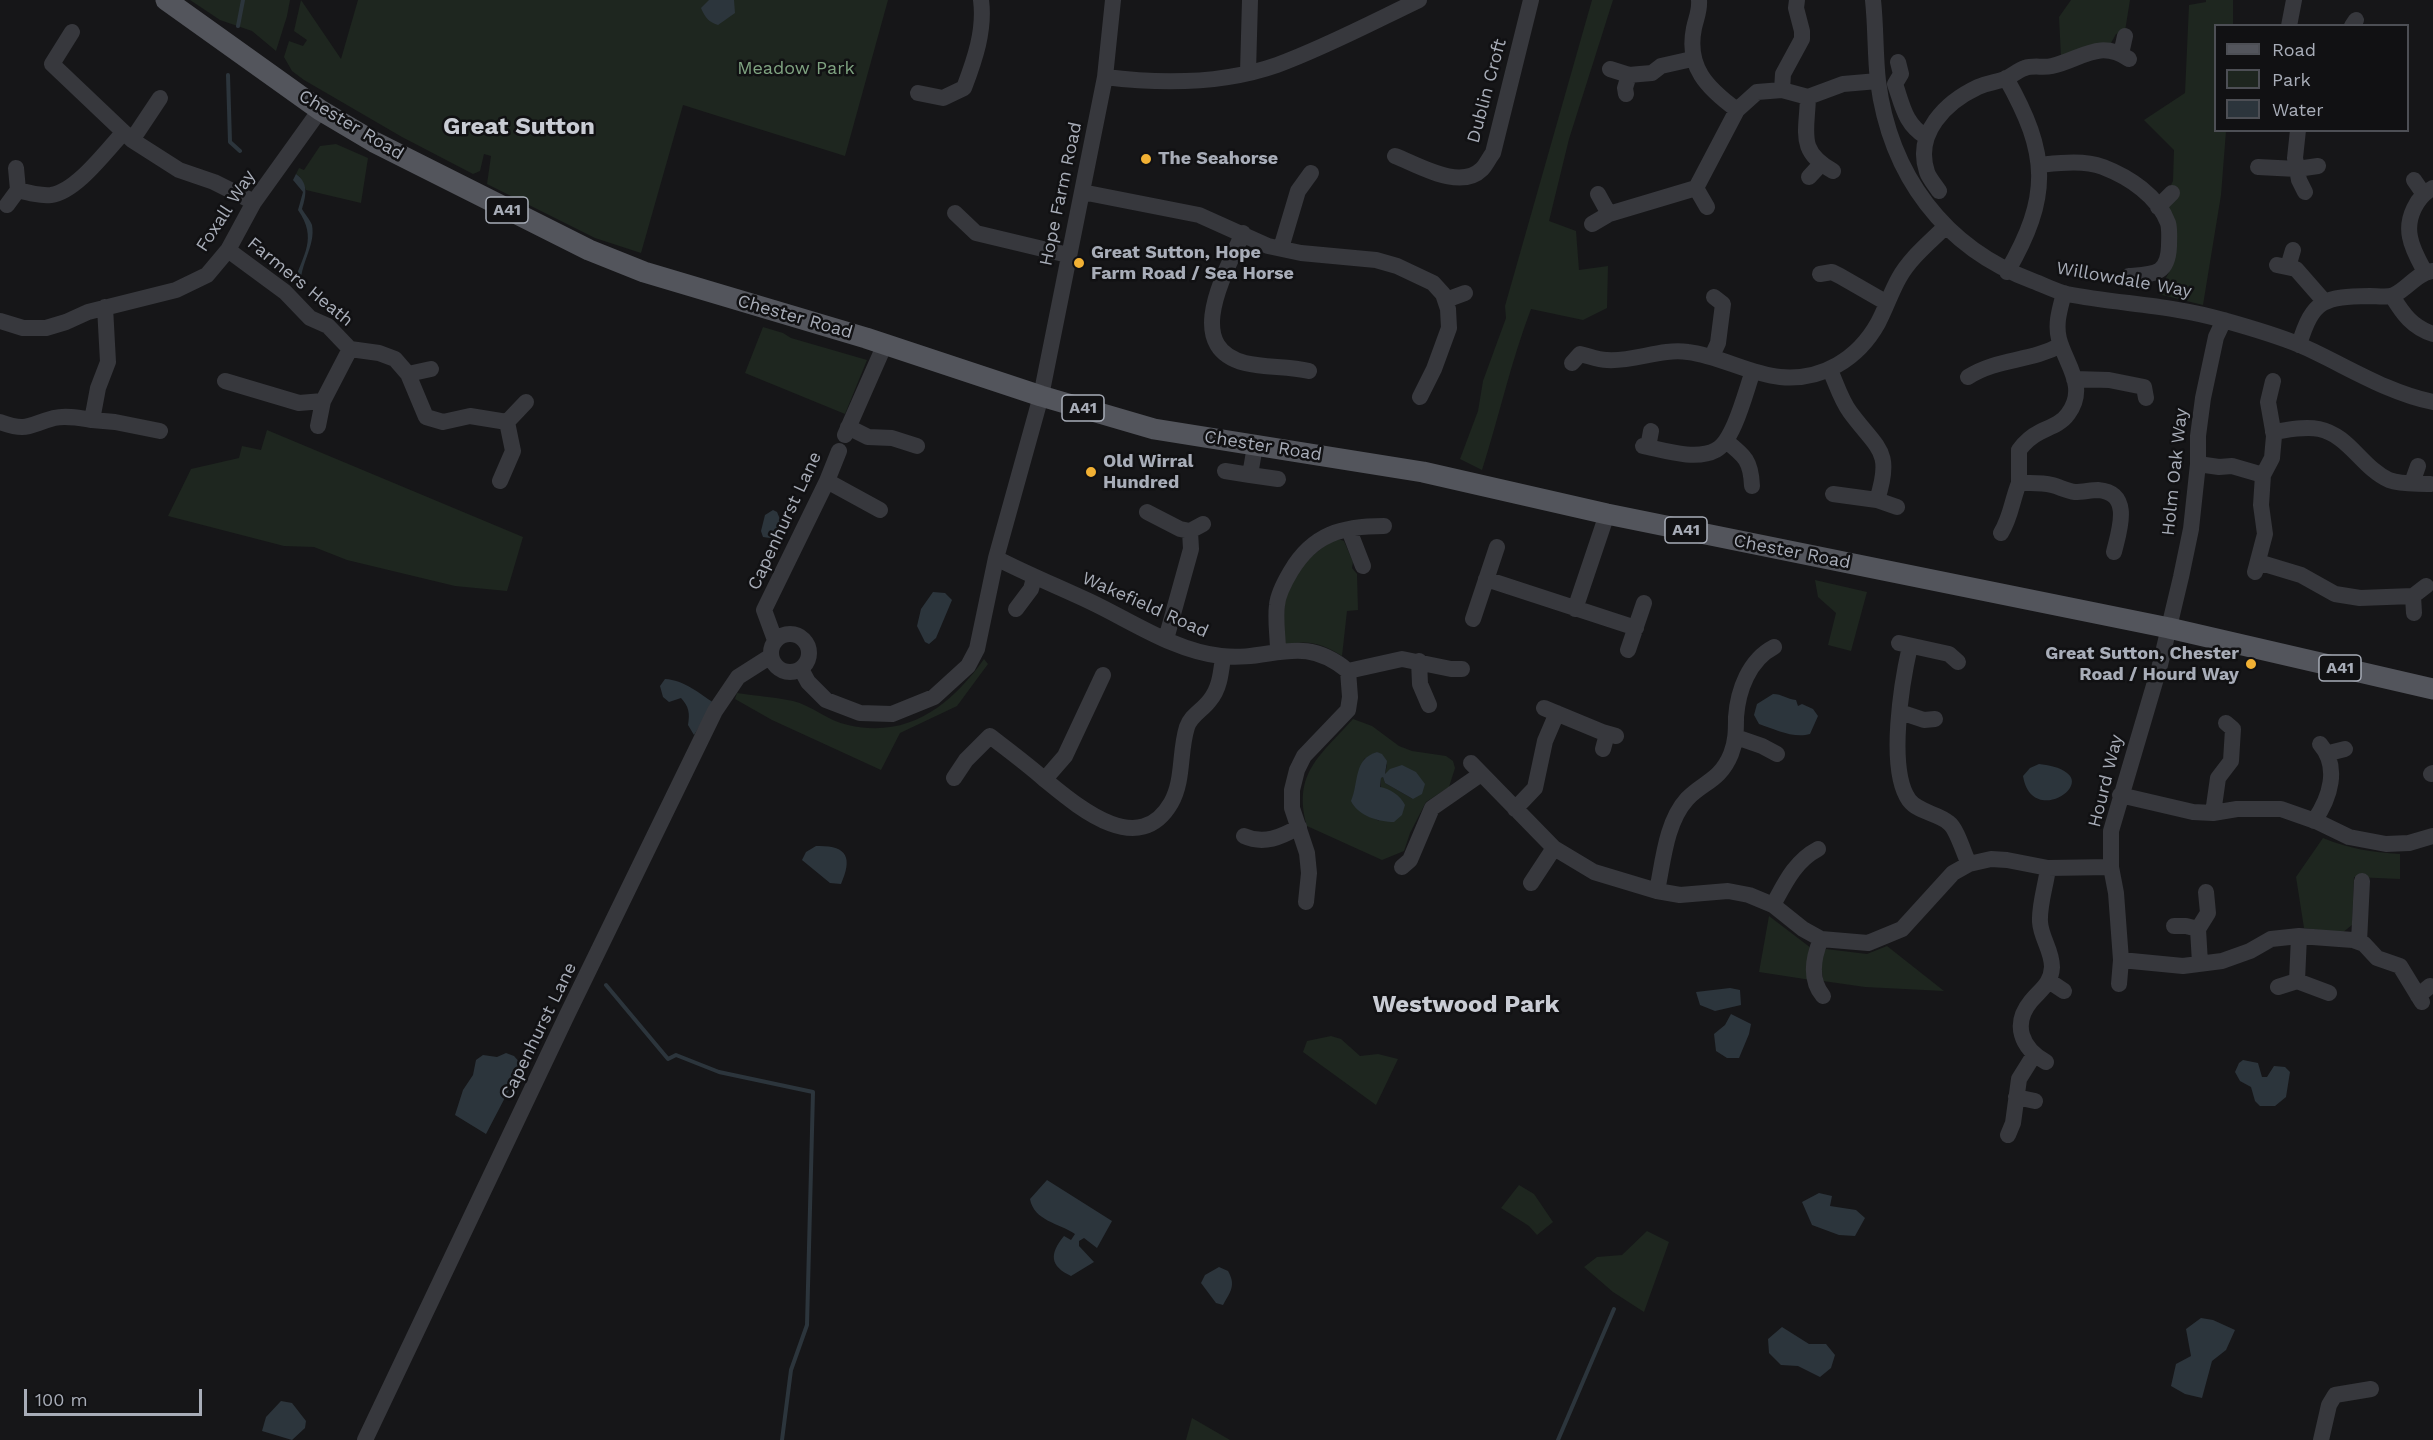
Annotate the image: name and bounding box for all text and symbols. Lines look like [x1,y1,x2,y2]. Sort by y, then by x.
legend [2214,24,2409,132]
street label: Dublin Croft [1463,37,1511,145]
text: Road [2272,39,2316,60]
park label: Meadow Park [737,58,855,80]
text: Park [2272,69,2311,90]
street label: Chester Road [295,85,407,165]
text: Water [2272,99,2324,120]
district label: Great Sutton [443,113,595,141]
street label: Hope Farm Road [1035,120,1087,268]
place label: The Seahorse [1158,148,1278,170]
marker: The Seahorse [1139,152,1153,166]
street label: Foxall Way [192,166,260,256]
road number: A41 [486,197,528,223]
street label: Farmers Heath [243,233,357,331]
place label: Great Sutton, Hope Farm Road / Sea Horse [1091,242,1294,284]
marker: Great Sutton, Hope Farm Road / Sea Horse [1072,256,1086,270]
street label: Willowdale Way [2054,257,2194,303]
street label: Chester Road [735,290,855,344]
road number: A41 [1062,395,1104,421]
street label: Holm Oak Way [2158,407,2192,537]
street label: Chester Road [1203,426,1323,466]
street label: Capenhurst Lane [743,448,827,594]
place label: Old Wirral Hundred [1103,451,1193,494]
marker: Old Wirral Hundred [1084,465,1098,479]
road number: A41 [1665,517,1707,543]
street label: Chester Road [1732,530,1852,574]
street label: Wakefield Road [1078,567,1212,643]
place label: Great Sutton, Chester Road / Hourd Way [2045,643,2239,686]
road number: A41 [2319,655,2361,681]
marker: Great Sutton, Chester Road / Hourd Way [2244,657,2258,671]
street label: Hourd Way [2084,732,2128,830]
street label: Capenhurst Lane [496,959,582,1103]
district label: Westwood Park [1373,991,1559,1019]
scale bar [27,1377,206,1415]
text: 100 m [35,1389,88,1410]

